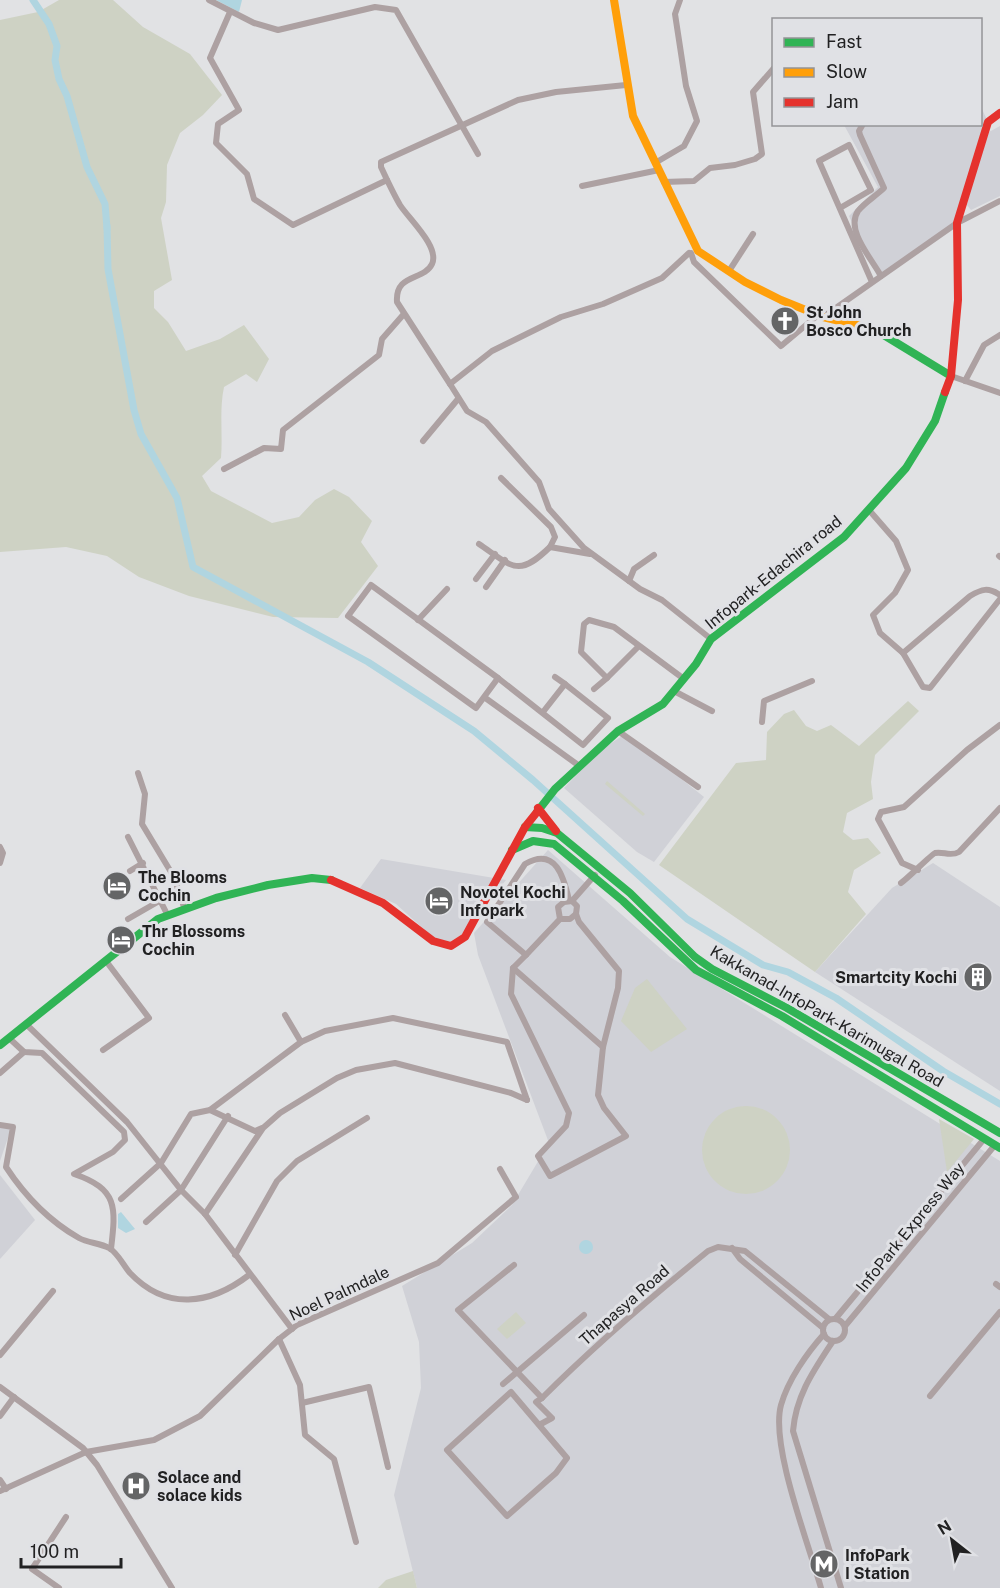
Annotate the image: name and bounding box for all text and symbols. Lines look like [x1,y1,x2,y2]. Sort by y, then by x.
legend [772,18,982,126]
text: Fast [826,31,862,52]
text: Slow [826,61,867,82]
text: Jam [826,91,859,112]
place label: St John Bosco Church [806,303,911,340]
church icon: St John Bosco Church [769,305,801,337]
street label: Infopark-Edachira road [701,511,845,633]
place label: The Blooms Cochin [138,868,227,905]
hotel icon: The Blooms Cochin [101,870,133,902]
place label: Novotel Kochi Infopark [460,883,565,920]
hotel icon: Novotel Kochi Infopark [423,885,455,917]
place label: Thr Blossoms Cochin [142,922,245,959]
hotel icon: Thr Blossoms Cochin [105,924,137,956]
street label: Kakkanad-InfoPark-Karimugal Road [707,942,947,1091]
building icon: Smartcity Kochi [962,961,994,993]
place label: Smartcity Kochi [835,968,957,987]
street label: InfoPark Express Way [852,1158,969,1296]
street label: Thapasya Road [576,1261,673,1350]
street label: Noel Palmdale [286,1262,392,1325]
place label: Solace and solace kids [157,1468,242,1505]
hospital icon: Solace and solace kids [120,1470,152,1502]
north arrow [922,1510,982,1570]
text: N [934,1516,955,1539]
scale bar [21,1531,122,1569]
text: 100 m [30,1541,79,1562]
place label: InfoPark I Station [845,1546,910,1583]
metro station icon: InfoPark I Station [808,1548,840,1580]

